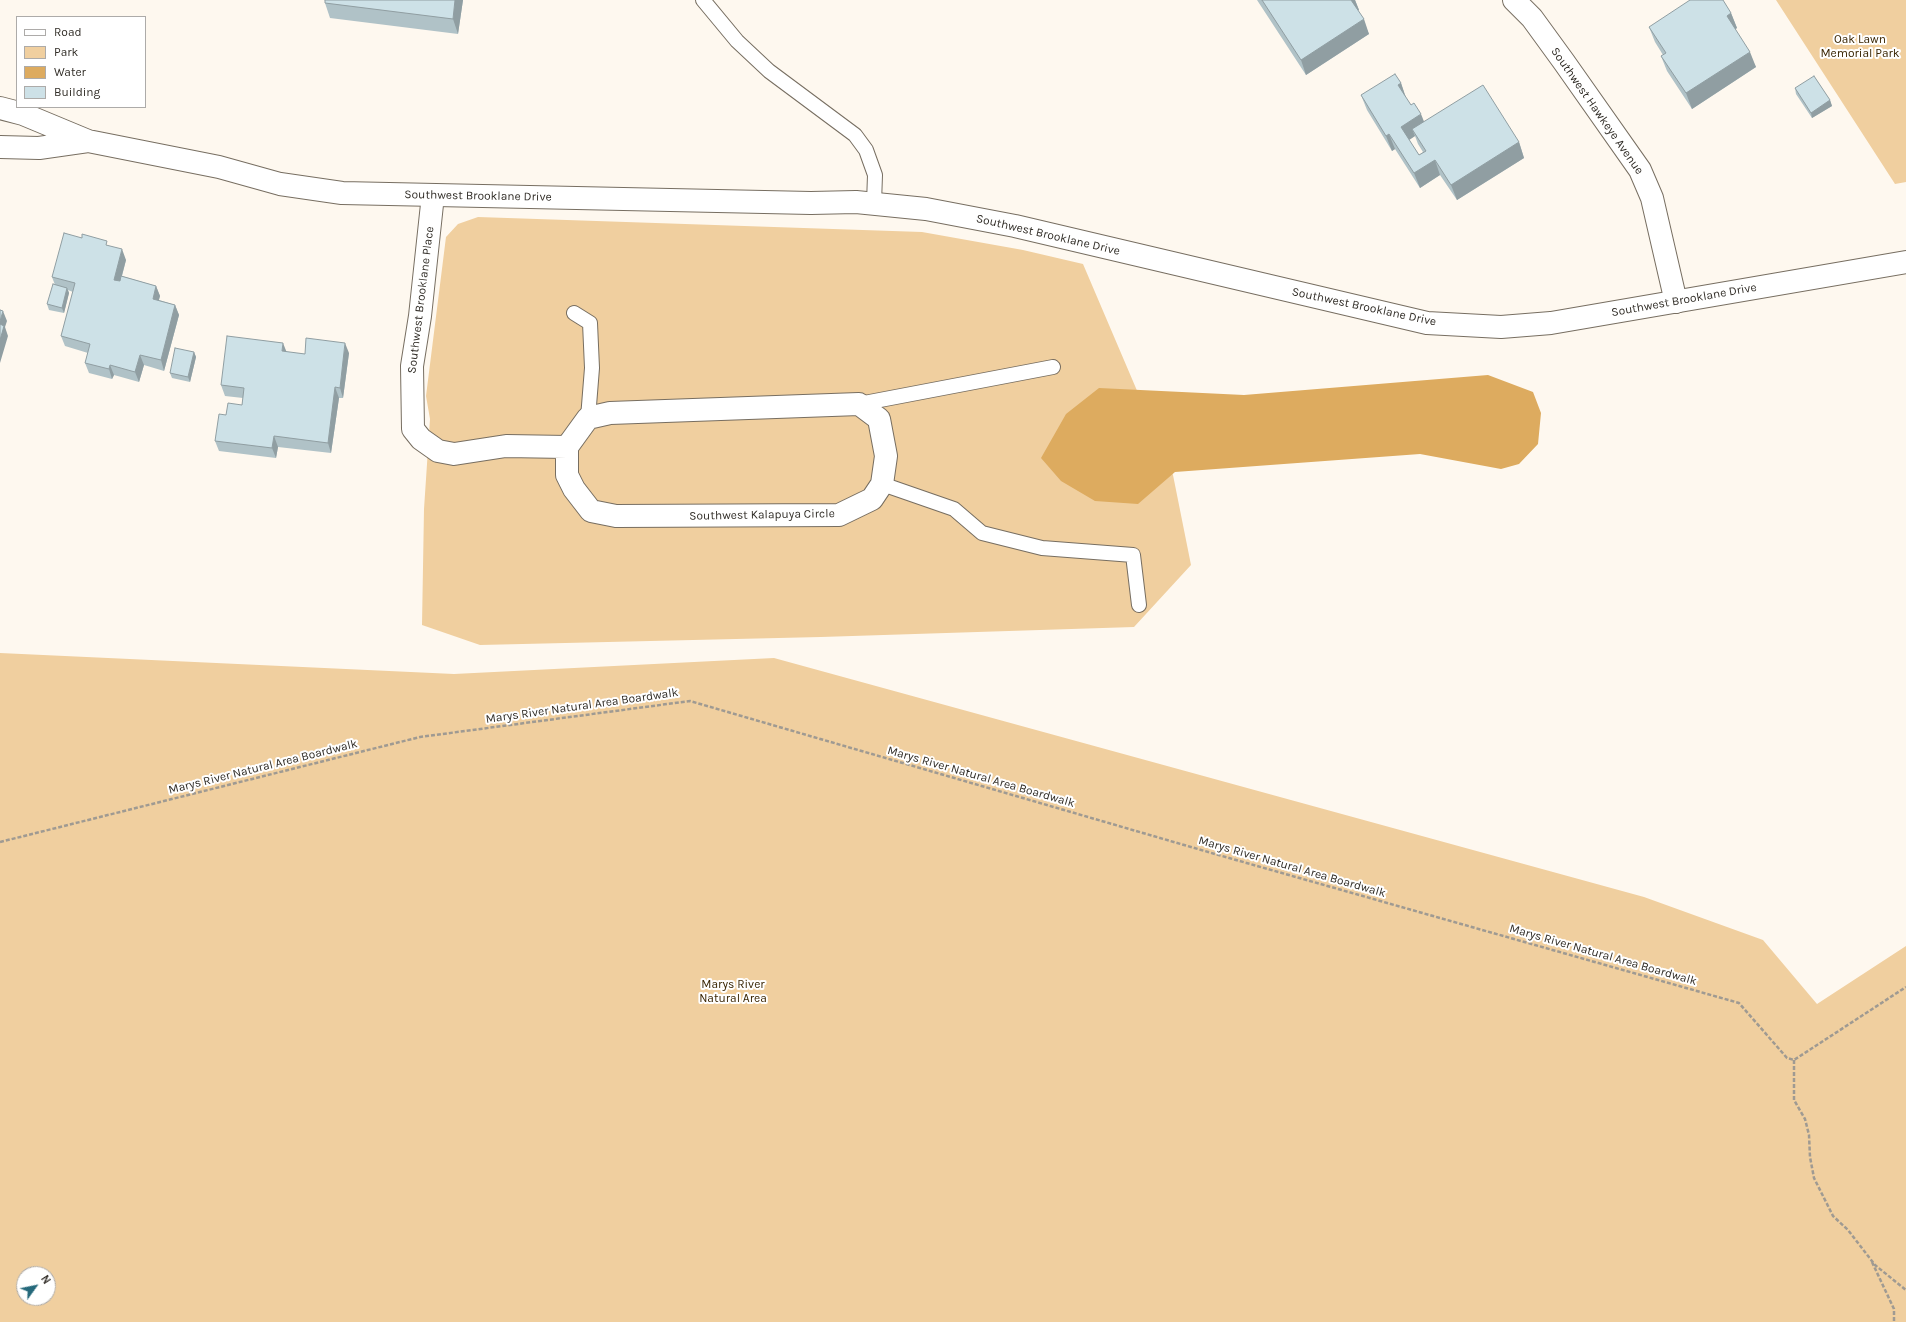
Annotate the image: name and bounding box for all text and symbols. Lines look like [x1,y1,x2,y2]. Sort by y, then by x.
legend [16,16,146,108]
text: Road [54,25,82,39]
park label: Oak Lawn Memorial Park [1820,33,1900,61]
text: Park [54,45,78,59]
street label: Southwest Hawkeye Avenue [1548,45,1646,177]
text: Water [54,65,86,79]
text: Building [54,85,100,99]
street label: Southwest Brooklane Drive [404,188,552,204]
street label: Southwest Brooklane Drive [975,211,1121,259]
street label: Southwest Brooklane Place [405,226,437,374]
street label: Southwest Brooklane Drive [1610,280,1758,320]
street label: Southwest Brooklane Drive [1290,285,1438,329]
street label: Southwest Kalapuya Circle [689,507,835,523]
street label: Marys River Natural Area Boardwalk [485,685,679,727]
street label: Marys River Natural Area Boardwalk [167,737,359,797]
street label: Marys River Natural Area Boardwalk [886,743,1076,811]
street label: Marys River Natural Area Boardwalk [1197,833,1387,901]
street label: Marys River Natural Area Boardwalk [1508,921,1698,989]
park label: Marys River Natural Area [699,978,767,1006]
north arrow [16,1266,56,1306]
text: N [38,1273,53,1287]

